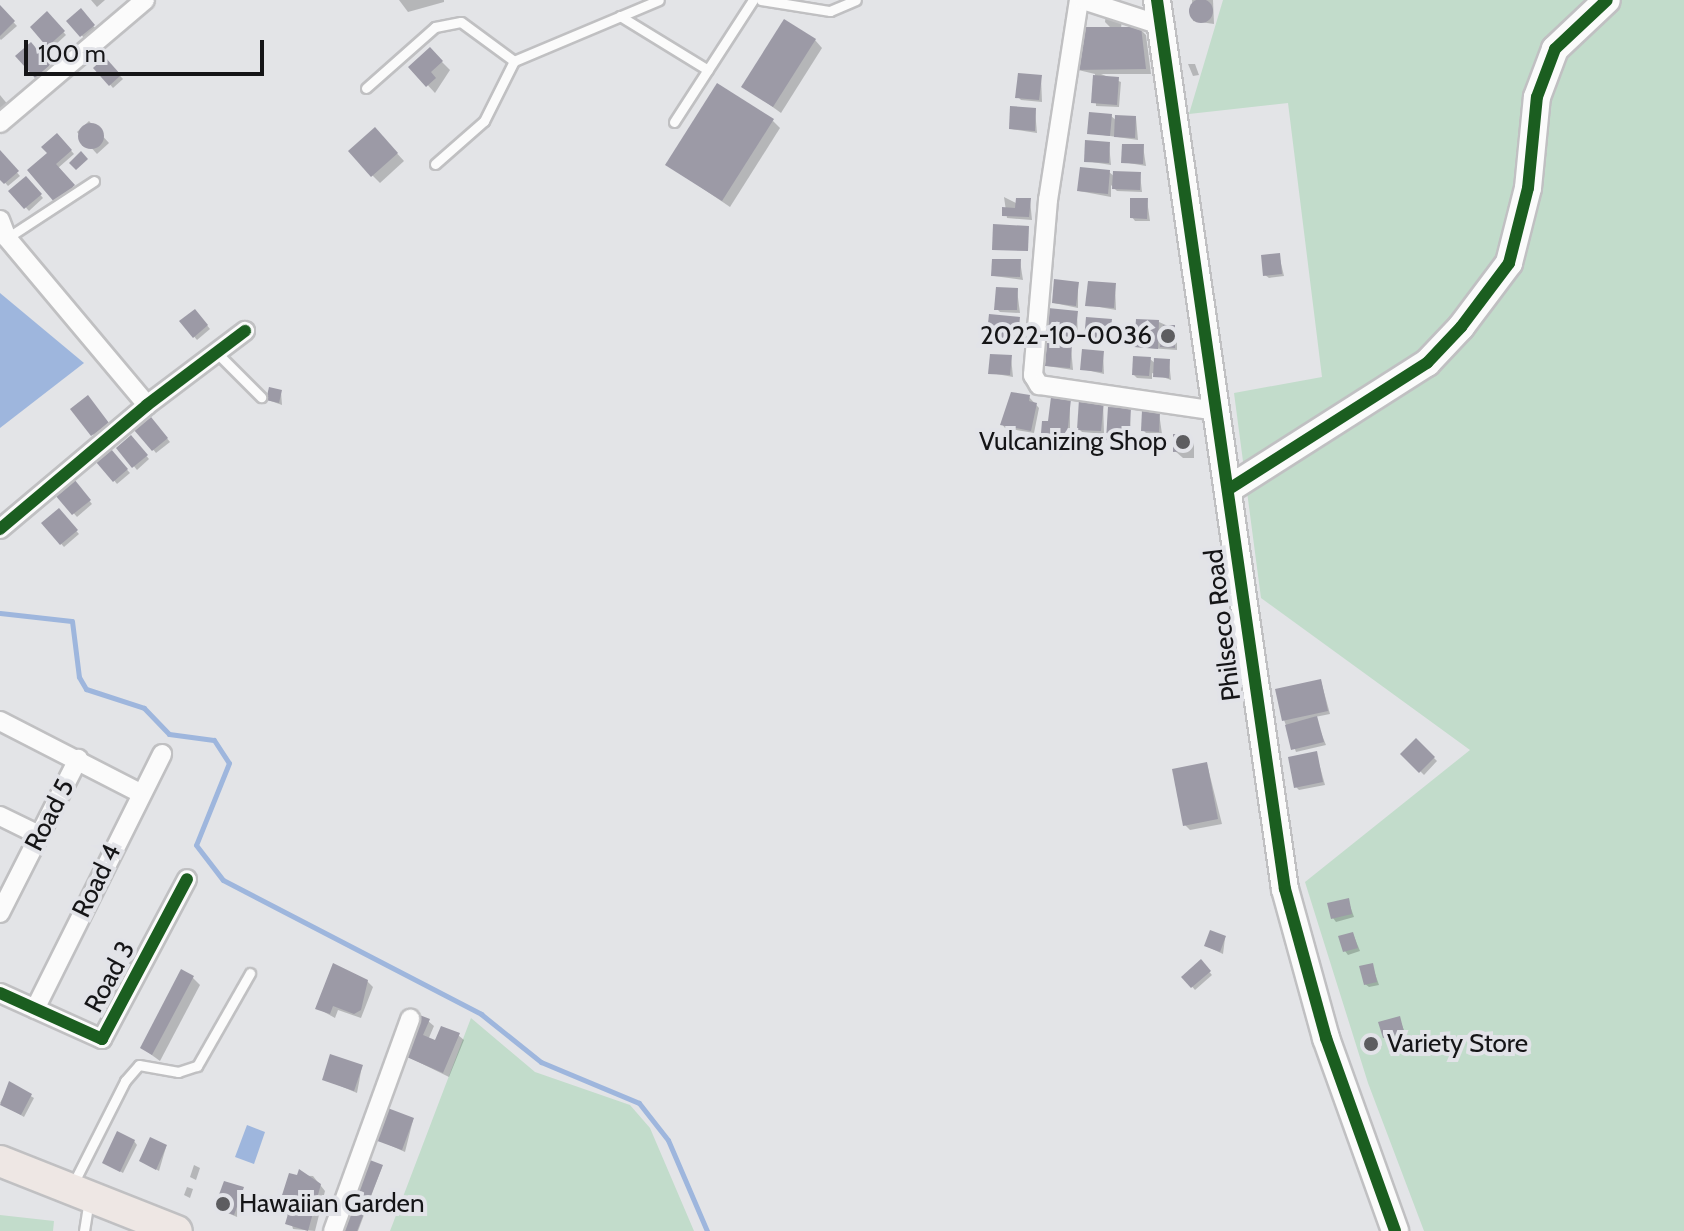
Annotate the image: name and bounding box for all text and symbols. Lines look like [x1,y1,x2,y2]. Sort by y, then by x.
scale bar [28,24,268,74]
text: 100 m [38,39,106,68]
place label: 2022-10-0036 [980,320,1152,352]
marker: 2022-10-0036 [1159,327,1177,345]
place label: Vulcanizing Shop [979,426,1167,458]
marker: Vulcanizing Shop [1174,433,1192,451]
street label: Philseco Road [1198,547,1248,703]
street label: Road 5 [19,774,81,856]
street label: Road 4 [66,839,128,923]
street label: Road 3 [78,936,142,1018]
place label: Variety Store [1387,1028,1528,1060]
marker: Variety Store [1362,1035,1380,1053]
place label: Hawaiian Garden [239,1188,424,1220]
marker: Hawaiian Garden [214,1195,232,1213]

